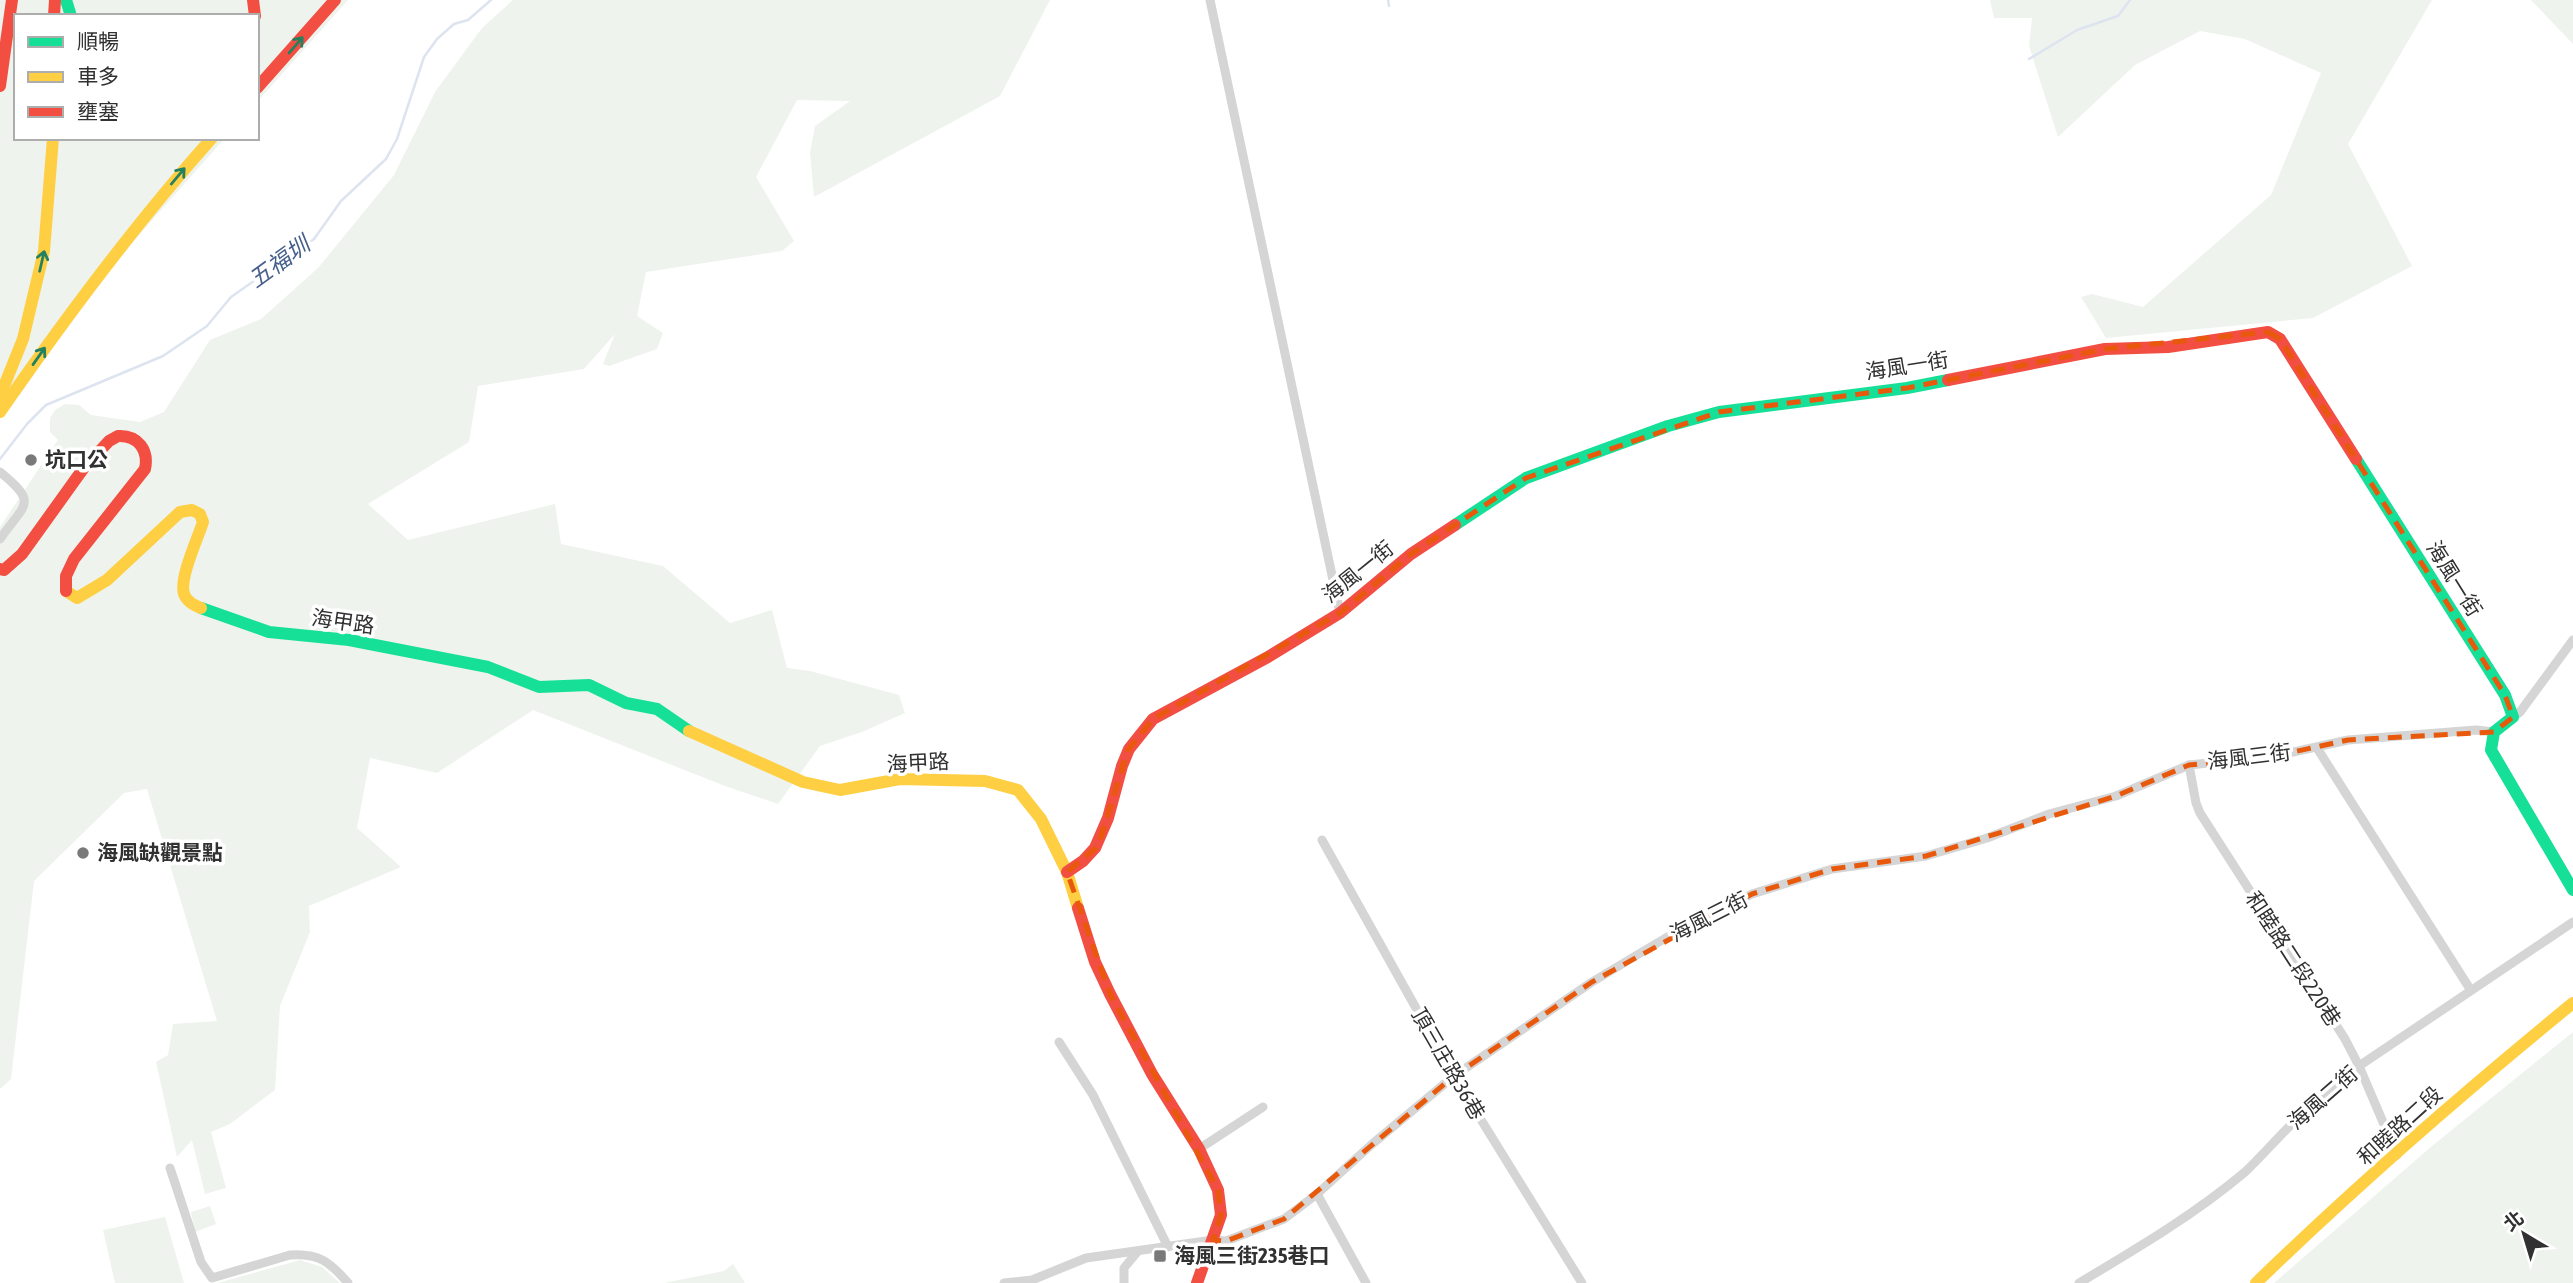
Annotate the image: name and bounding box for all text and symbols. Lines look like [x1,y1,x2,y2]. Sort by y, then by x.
legend [14,14,259,140]
text: 順暢 [77,29,119,53]
one-way arrow [288,36,304,54]
text: 車多 [77,64,119,88]
text: 壅塞 [77,99,119,123]
one-way arrow [170,167,186,185]
water label: 五福圳 [243,229,317,293]
one-way arrow [36,250,49,273]
one-way arrow [32,347,46,366]
street label: 海風一街 [1863,347,1950,383]
place label: 坑口公 [45,447,108,471]
marker: 坑口公 [23,452,39,468]
street label: 海風一街 [1317,535,1398,607]
street label: 海風一街 [2422,536,2487,620]
street label: 海甲路 [310,605,376,637]
street label: 海風三街 [2206,739,2292,773]
street label: 海甲路 [886,748,950,776]
place label: 海風缺觀景點 [97,840,223,864]
marker: 海風缺觀景點 [75,845,91,861]
street label: 海風三街 [1666,886,1751,946]
street label: 和睦路二段220巷 [2241,887,2346,1030]
street label: 頂三庄路36巷 [1407,1003,1490,1124]
street label: 海風二街 [2283,1061,2362,1134]
street label: 和睦路二段 [2352,1081,2446,1169]
north arrow [2489,1199,2559,1269]
text: 北 [2499,1206,2528,1235]
place label: 海風三街235巷口 [1174,1243,1330,1267]
marker: 海風三街235巷口 [1152,1248,1168,1264]

